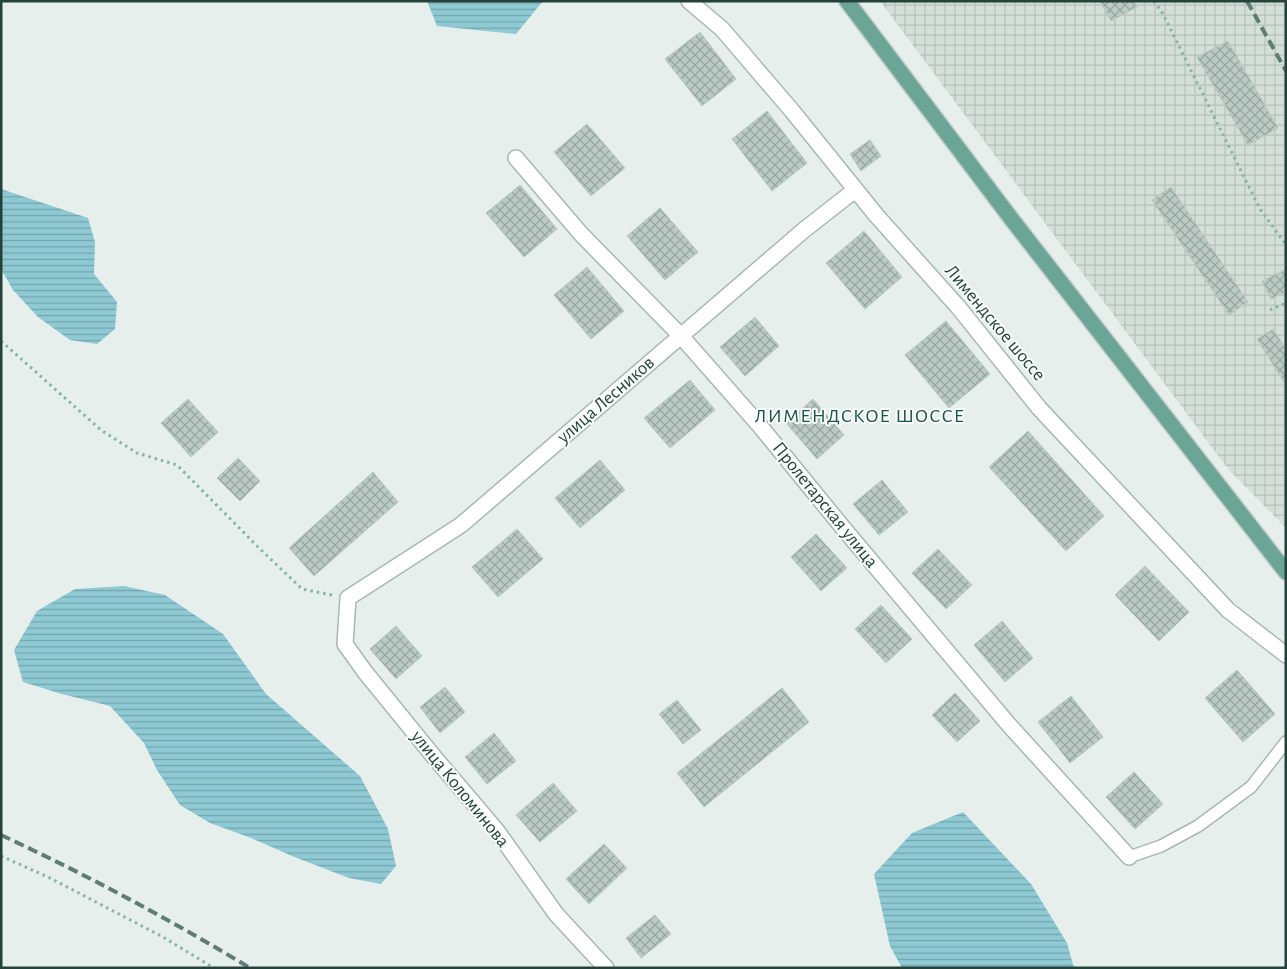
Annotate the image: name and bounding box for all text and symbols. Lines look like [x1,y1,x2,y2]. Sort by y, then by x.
street label: Лимендское шоссе [941,261,1049,385]
street label: улица Лесников [553,353,658,448]
district label: ЛИМЕНДСКОЕ ШОССЕ [755,406,965,426]
street label: Пролетарская улица [769,439,882,572]
street label: улица Коломинова [407,726,513,851]

